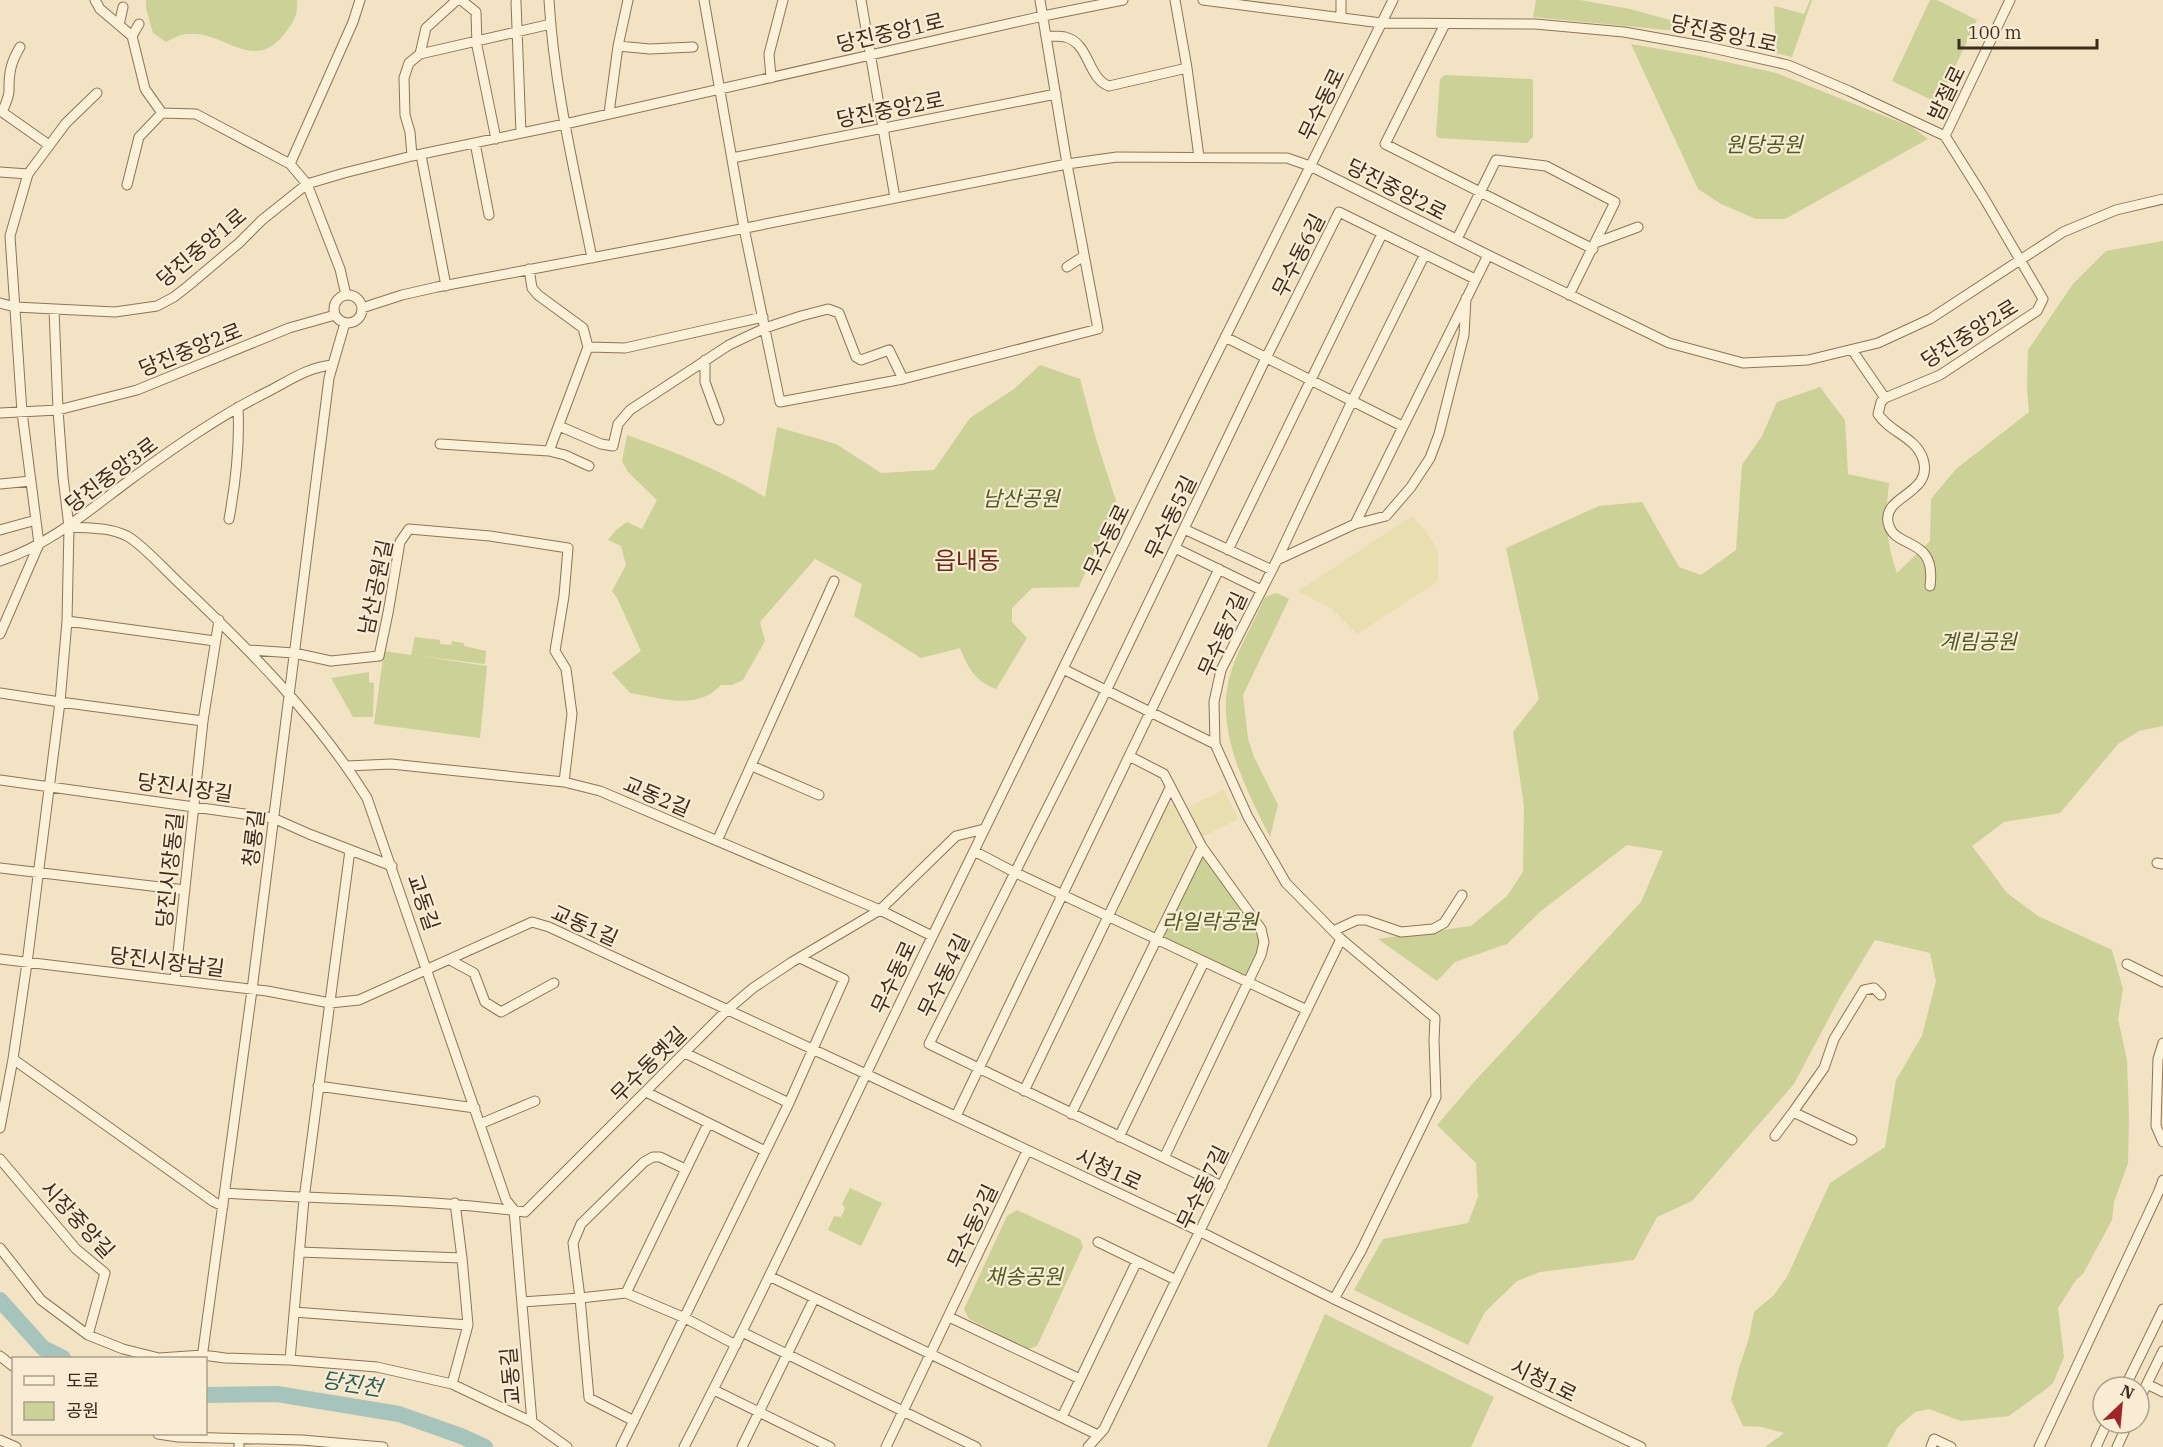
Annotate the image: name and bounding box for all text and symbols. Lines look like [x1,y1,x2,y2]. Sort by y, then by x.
street label: 당진중앙1로 [834,6,946,58]
street label: 당진중앙1로 [1668,8,1780,58]
scale bar [1959,12,2097,50]
text: 100 m [1968,21,2022,44]
street label: 밤절로 [1921,61,1971,125]
street label: 무수동로 [1291,63,1351,145]
street label: 당진중앙2로 [834,85,946,133]
park label: 원당공원 [1725,130,1804,158]
street label: 당진중앙2로 [1342,152,1452,226]
street label: 당진중앙1로 [150,201,252,293]
street label: 무수동6길 [1265,209,1331,301]
street label: 당진중앙2로 [1915,292,2023,374]
street label: 당진중앙2로 [134,316,246,382]
street label: 당진중앙3로 [59,430,163,518]
street label: 무수동5길 [1138,470,1202,564]
park label: 남산공원 [982,484,1061,512]
street label: 무수동로 [1076,499,1136,581]
street label: 남산공원길 [351,537,399,637]
district label: 읍내동 [934,544,1000,576]
street label: 무수동7길 [1191,587,1253,681]
park label: 계림공원 [1939,627,2018,655]
street label: 당진시장길 [135,766,235,808]
street label: 교동2길 [619,769,695,823]
street label: 청룡길 [236,808,270,868]
street label: 당진시장동길 [149,811,189,929]
street label: 교동길 [401,870,447,934]
street label: 교동1길 [547,898,623,952]
park label: 라일락공원 [1162,907,1260,935]
street label: 무수동4길 [911,928,975,1022]
street label: 무수동로 [864,936,922,1018]
street label: 당진시장남길 [108,940,226,982]
street label: 무수동옛길 [604,1020,692,1108]
street label: 무수동7길 [1170,1140,1234,1234]
street label: 시청1로 [1071,1141,1147,1197]
street label: 시장중앙길 [35,1174,121,1264]
street label: 무수동2길 [940,1179,1004,1273]
park label: 채송공원 [985,1262,1064,1290]
street label: 교동길 [494,1346,526,1406]
street label: 시청1로 [1506,1352,1582,1408]
legend [12,1357,207,1435]
water label: 당진천 [320,1364,387,1403]
text: 도로 [66,1369,99,1392]
north arrow [2091,1375,2151,1435]
text: N [2118,1380,2138,1403]
text: 공원 [66,1399,99,1422]

